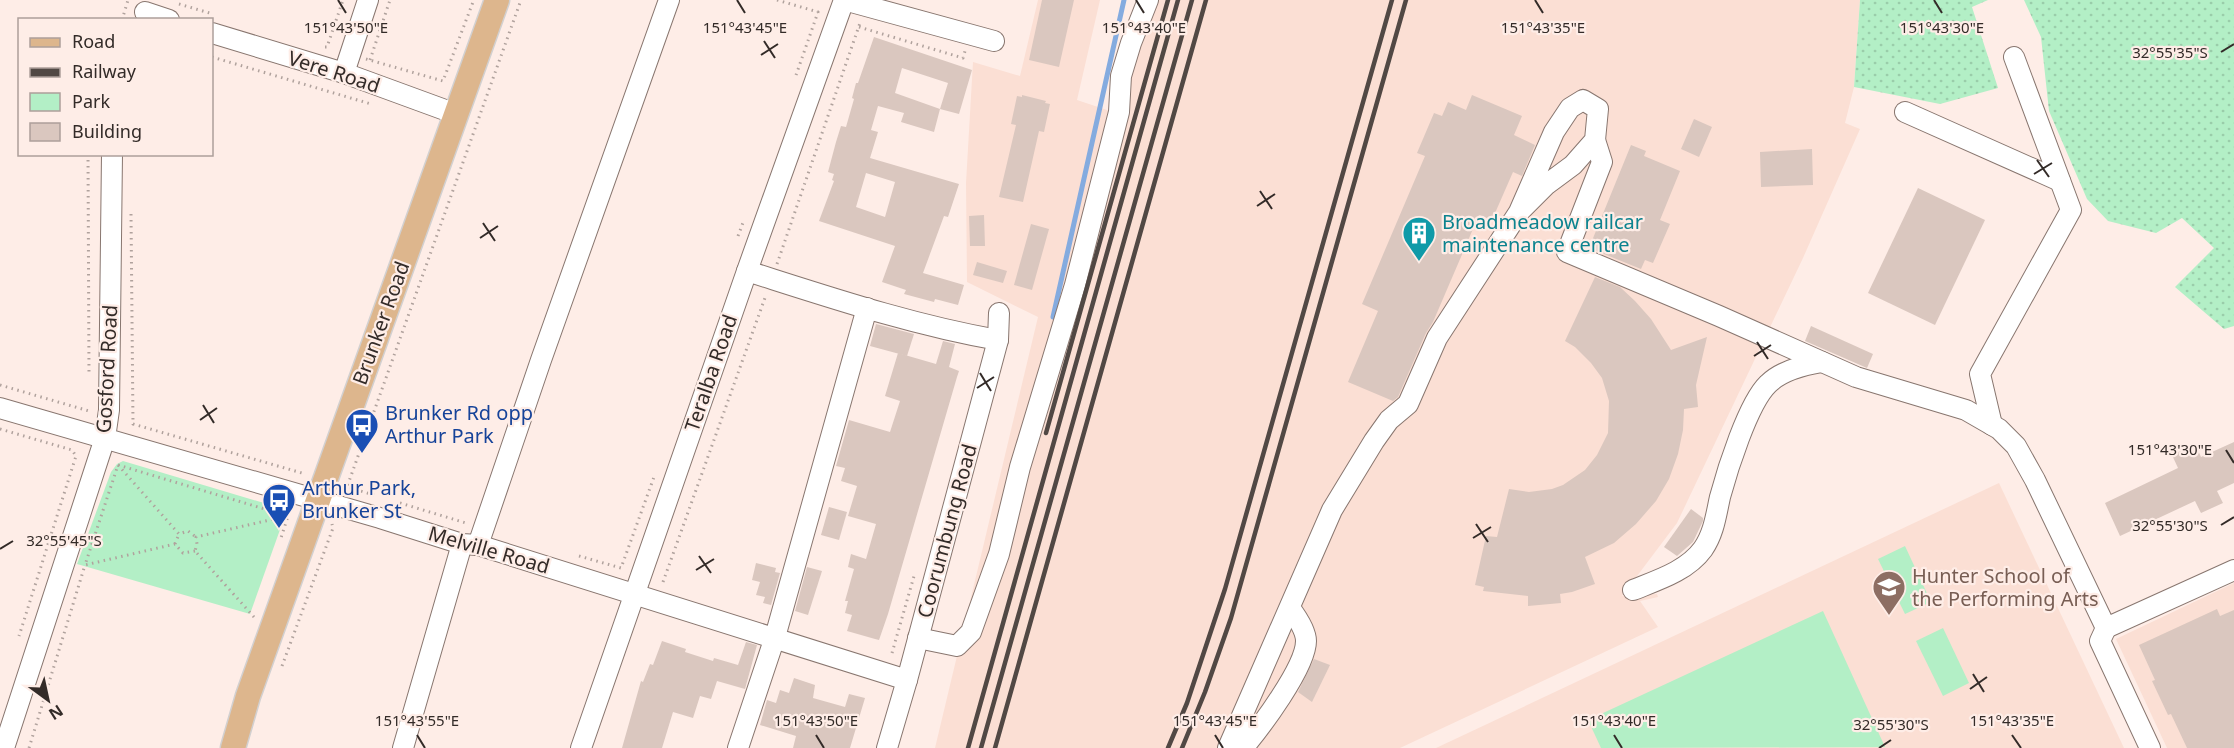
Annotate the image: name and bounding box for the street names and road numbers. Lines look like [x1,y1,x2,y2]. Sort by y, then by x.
street label: Vere Road [285,44,384,99]
street label: Brunker Road [346,257,415,388]
street label: Gosford Road [90,304,123,434]
street label: Teralba Road [678,311,743,435]
street label: Coorumbung Road [910,441,983,621]
street label: Melville Road [425,519,553,580]

